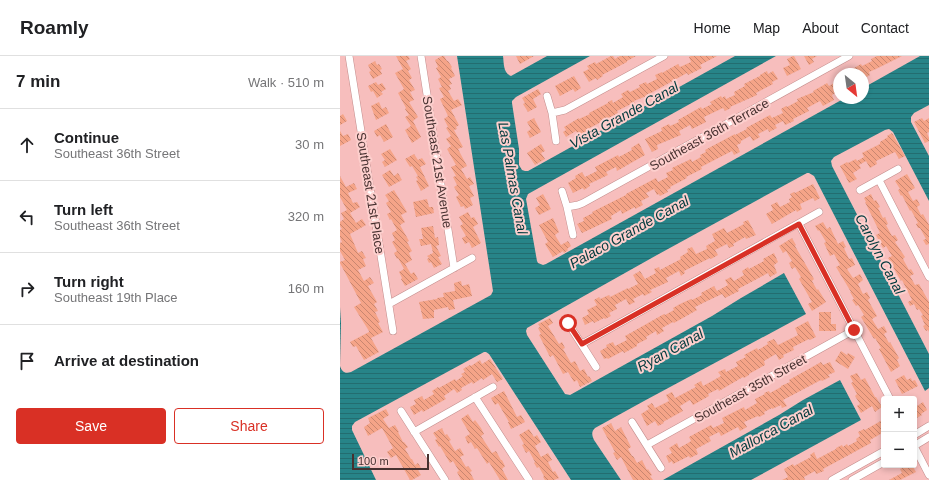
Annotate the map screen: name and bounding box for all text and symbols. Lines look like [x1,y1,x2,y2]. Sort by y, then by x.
text: Roamly [20,17,89,38]
text: Home [694,20,731,36]
text: Map [753,20,780,36]
text: About [802,20,839,36]
text: Contact [861,20,909,36]
north arrow [833,68,869,104]
text: 7 min [16,72,60,91]
text: Walk · 510 m [248,75,324,90]
water label: Vista Grande Canal [567,78,682,152]
street label: Southeast 21st Avenue [420,95,455,229]
street label: Southeast 36th Terrace [647,95,772,174]
water label: Las Palmas Canal [495,121,531,236]
text: Continue [54,129,119,146]
street label: Southeast 21st Place [353,131,388,255]
icon: ahead [16,134,38,156]
text: 30 m [295,137,324,152]
text: Southeast 36th Street [54,146,180,161]
water label: Palaco Grande Canal [567,192,692,271]
text: Turn left [54,201,113,218]
icon: left [16,206,38,228]
text: 320 m [288,209,324,224]
water label: Carolyn Canal [852,211,908,298]
text: Southeast 36th Street [54,218,180,233]
text: Turn right [54,273,124,290]
icon: right [16,278,38,300]
text: 160 m [288,281,324,296]
text: Southeast 19th Place [54,290,178,305]
route start [559,314,577,332]
route end [845,321,863,339]
water label: Ryan Canal [634,325,707,375]
icon: arrive [16,350,38,372]
street label: Southeast 35th Street [692,351,809,425]
text: Arrive at destination [54,352,199,369]
map controls [881,396,917,468]
button: + [881,396,917,432]
water label: Mallorca Canal [726,401,816,461]
button: Save [16,408,166,444]
button: Share [174,408,324,444]
button: − [881,432,917,468]
scale bar [352,452,429,471]
text: 100 m [358,455,389,467]

